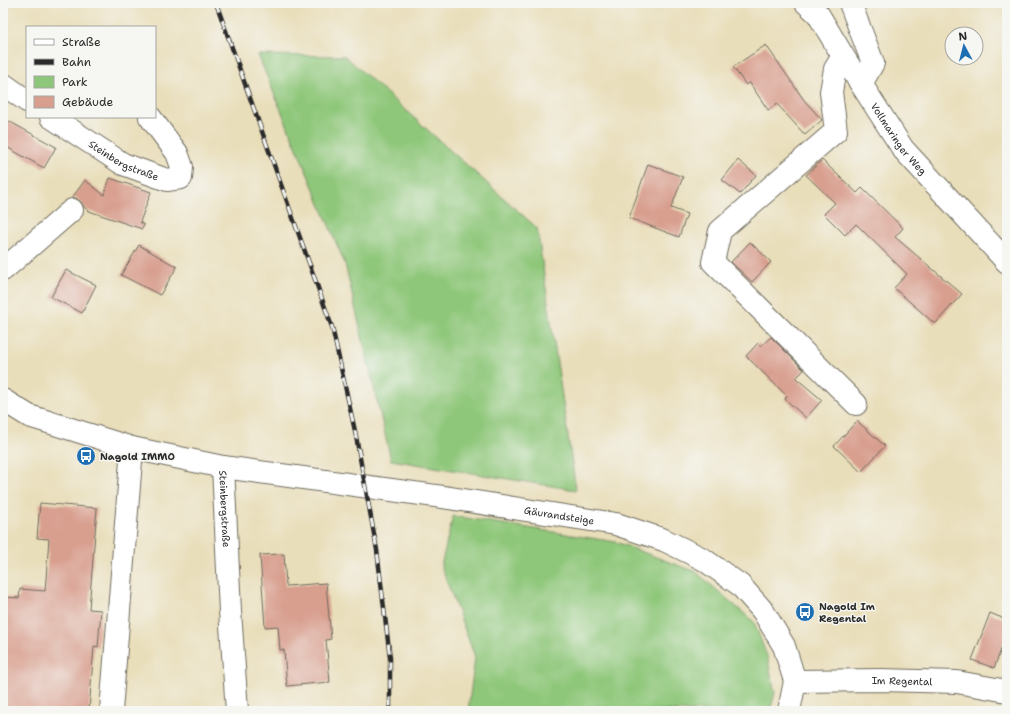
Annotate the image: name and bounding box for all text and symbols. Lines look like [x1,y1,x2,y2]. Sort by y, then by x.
legend [26,26,156,118]
north arrow [944,26,984,66]
text: N [958,29,968,45]
text: Straße [62,34,101,50]
text: Bahn [62,54,91,70]
text: Park [62,74,88,90]
text: Gebäude [62,94,113,110]
street label: Vollmaringer Weg [868,100,929,178]
street label: Steinbergstraße [86,137,161,184]
bus stop icon: Nagold IMMO [75,445,97,467]
place label: Nagold IMMO [100,450,175,463]
street label: Steinbergstraße [216,470,233,548]
street label: Gäurandsteige [523,504,596,528]
place label: Nagold Im Regental [819,600,875,625]
bus stop icon: Nagold Im Regental [794,601,816,623]
street label: Im Regental [872,674,932,688]

